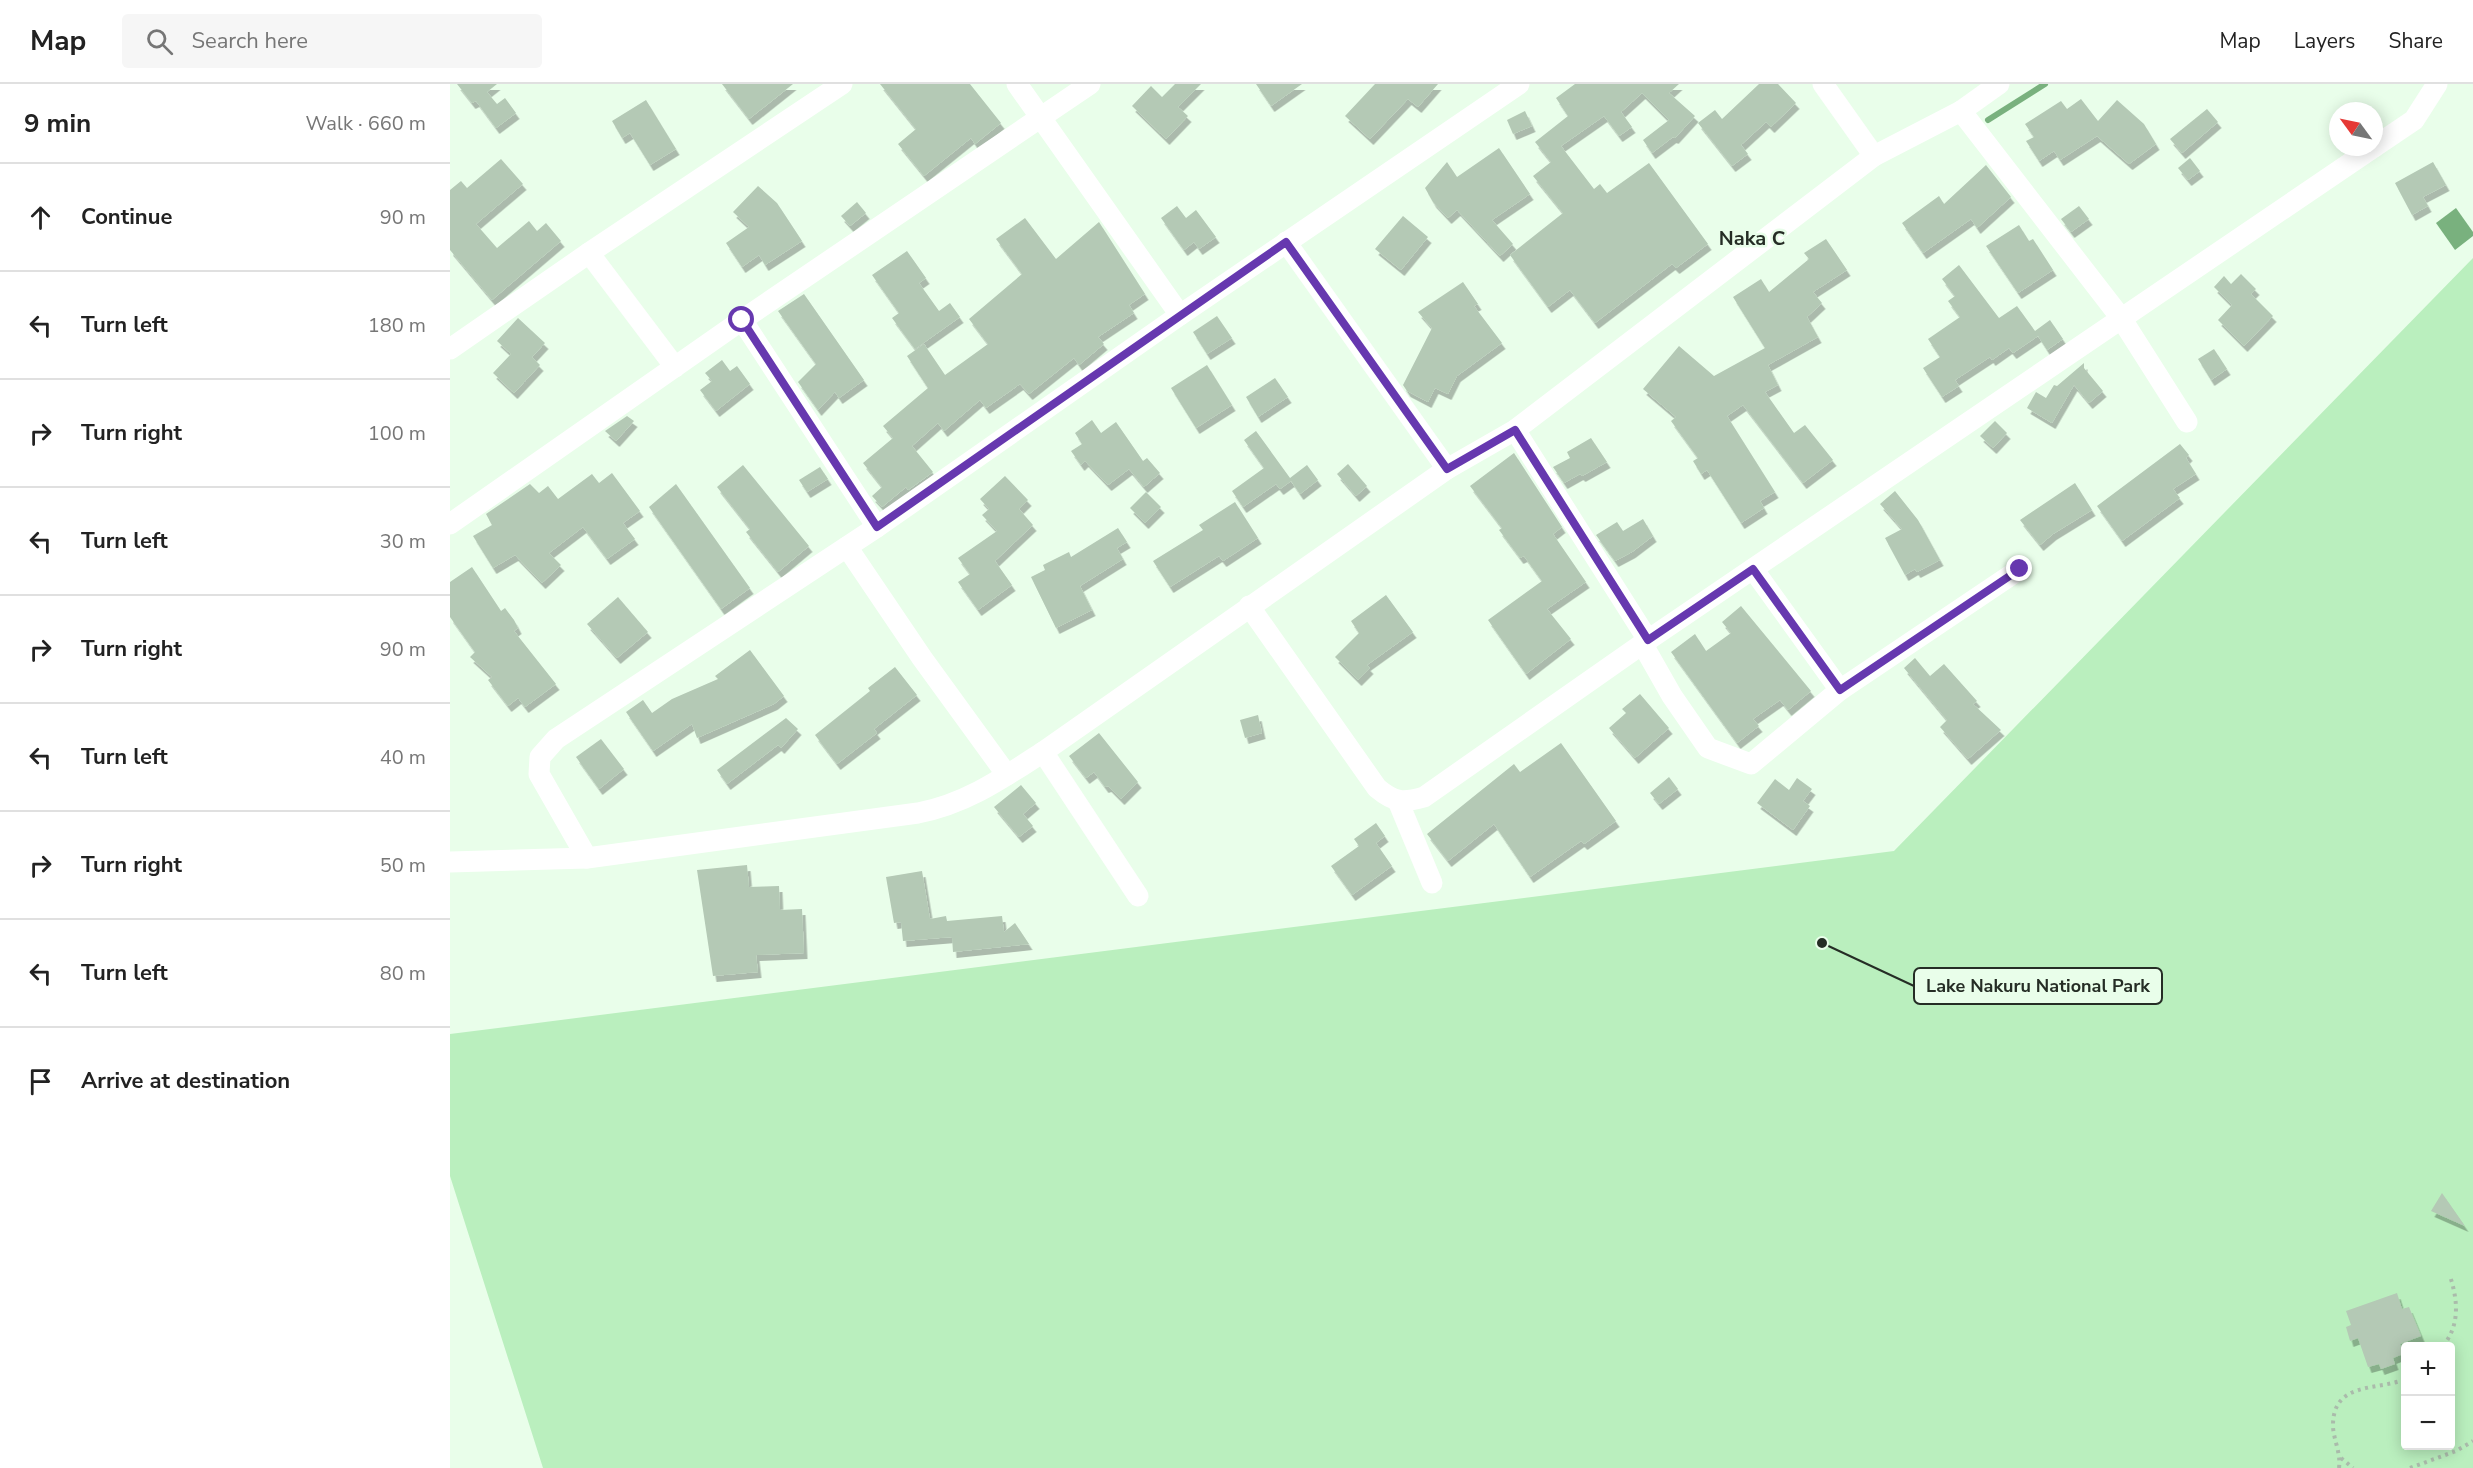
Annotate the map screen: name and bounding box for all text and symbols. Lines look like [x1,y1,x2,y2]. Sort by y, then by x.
search box [122,14,542,68]
text: Map [30,22,86,60]
icon: search [143,25,176,58]
text: Search here [191,26,308,56]
text: Map [2219,27,2261,55]
text: Layers [2294,27,2355,55]
text: Share [2388,27,2443,55]
north arrow [2329,102,2383,156]
text: 9 min [24,106,91,141]
text: Walk · 660 m [306,110,426,137]
icon: ahead [24,201,57,234]
text: Continue [81,202,172,232]
text: 90 m [380,204,426,231]
district label: Naka C [1719,225,1785,252]
route start [728,306,754,332]
icon: left [24,309,57,342]
text: Turn left [81,310,168,340]
text: 180 m [368,312,426,339]
icon: right [24,417,57,450]
text: Turn right [81,418,182,448]
text: 100 m [368,420,426,447]
icon: left [24,525,57,558]
text: Turn left [81,526,168,556]
text: 30 m [380,528,426,555]
route end [2006,555,2032,581]
icon: right [24,633,57,666]
text: Turn right [81,634,182,664]
text: 90 m [380,636,426,663]
icon: left [24,741,57,774]
text: Turn left [81,742,168,772]
text: 40 m [380,744,426,771]
icon: right [24,849,57,882]
text: Turn right [81,850,182,880]
text: 50 m [380,852,426,879]
icon: left [24,957,57,990]
text: Turn left [81,958,168,988]
text: 80 m [380,960,426,987]
callout: Lake Nakuru National Park [1914,968,2162,1004]
text: Lake Nakuru National Park [1926,974,2150,998]
icon: arrive [24,1065,57,1098]
text: Arrive at destination [81,1066,290,1096]
map controls [2401,1342,2455,1450]
button: + [2401,1342,2455,1396]
button: − [2401,1396,2455,1450]

